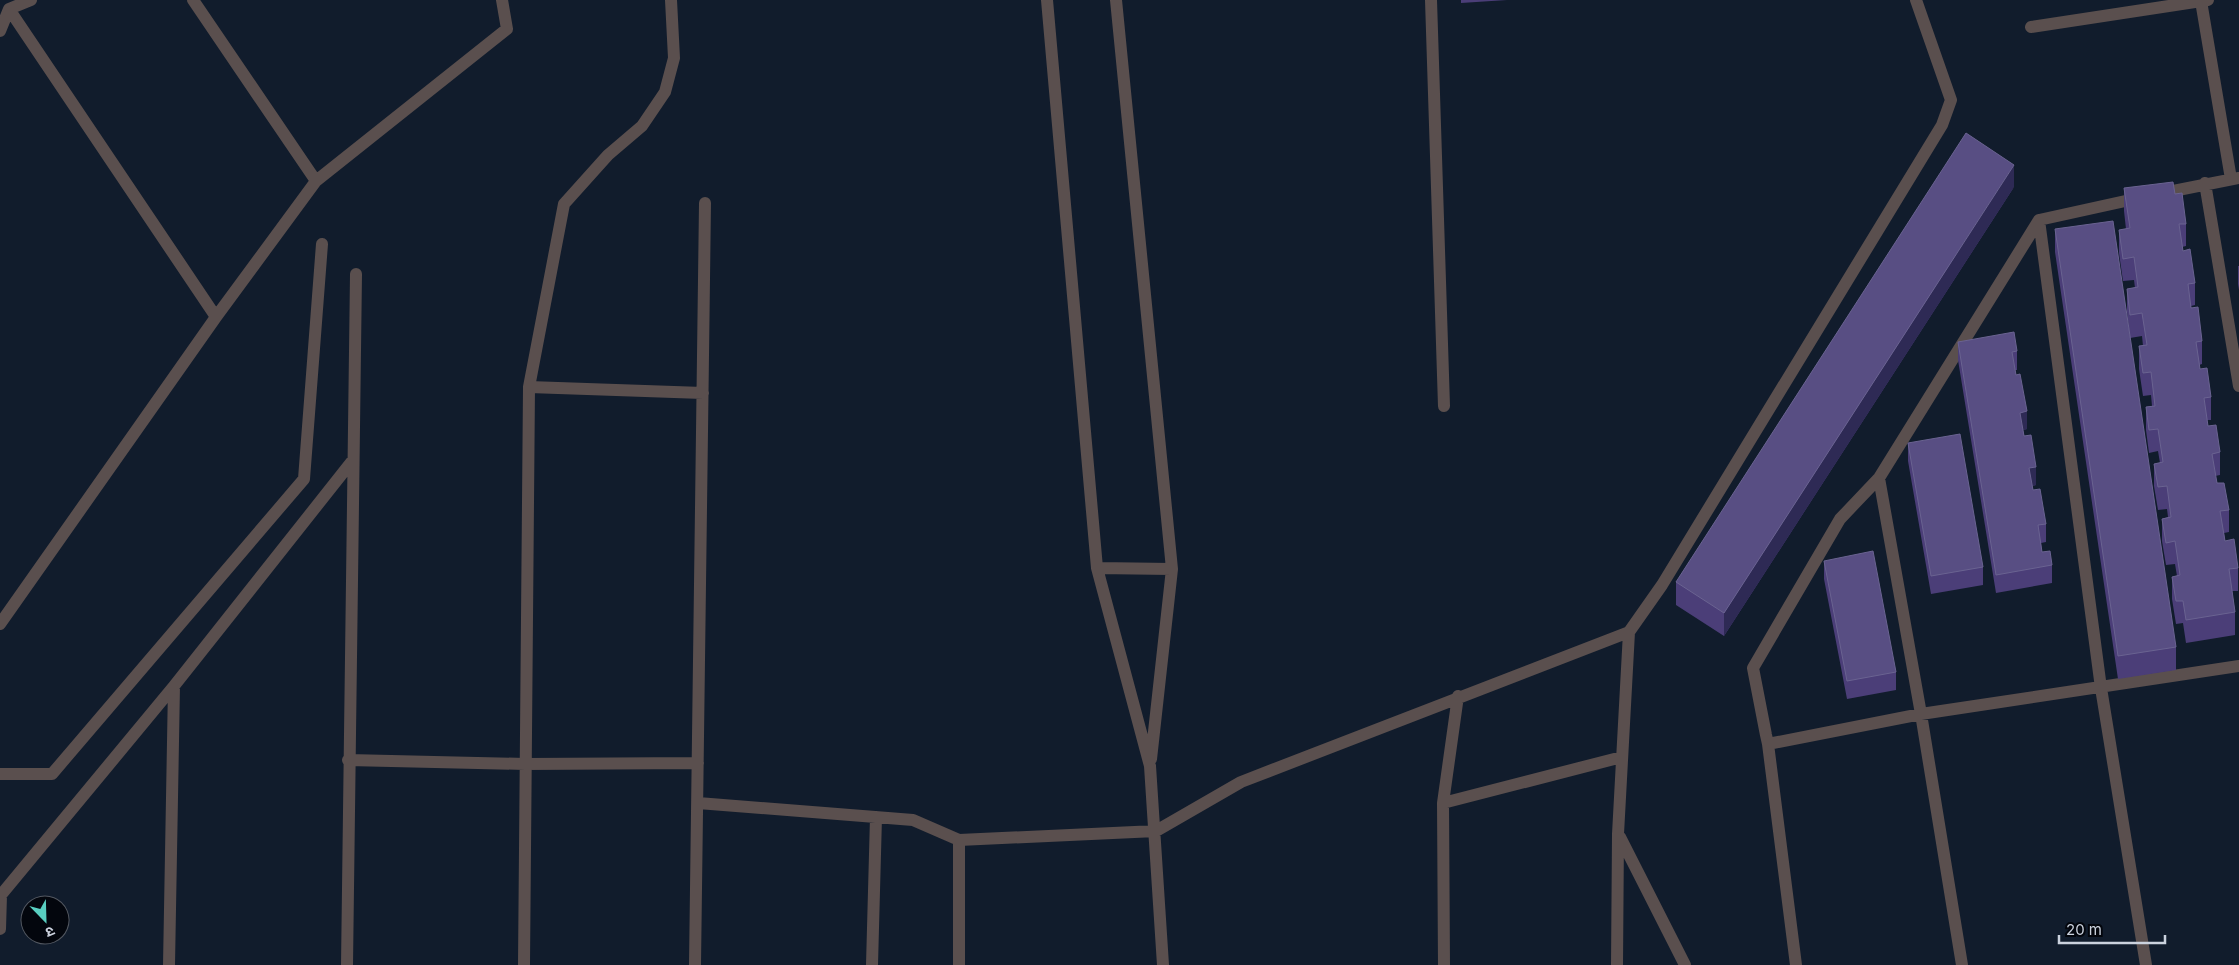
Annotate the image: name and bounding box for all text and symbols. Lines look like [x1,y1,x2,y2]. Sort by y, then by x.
north arrow [20,895,70,945]
scale bar [2059,912,2165,944]
text: 20 m [2066,920,2102,939]
text: उ [42,923,57,942]

